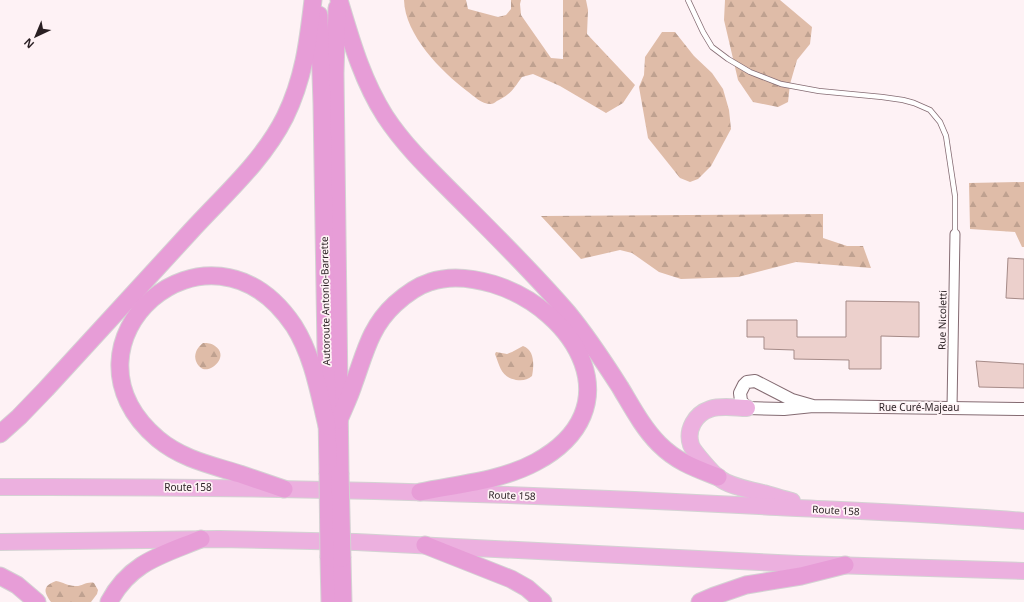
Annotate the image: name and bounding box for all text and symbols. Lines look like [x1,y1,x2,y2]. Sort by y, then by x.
north arrow [16,16,56,56]
text: N [20,35,37,52]
street label: Autoroute Antonio-Barrette [317,236,333,366]
street label: Rue Nicoletti [934,290,950,350]
street label: Rue Curé-Majeau [879,400,959,414]
street label: Route 158 [164,480,212,494]
street label: Route 158 [488,487,536,503]
street label: Route 158 [812,502,860,518]

